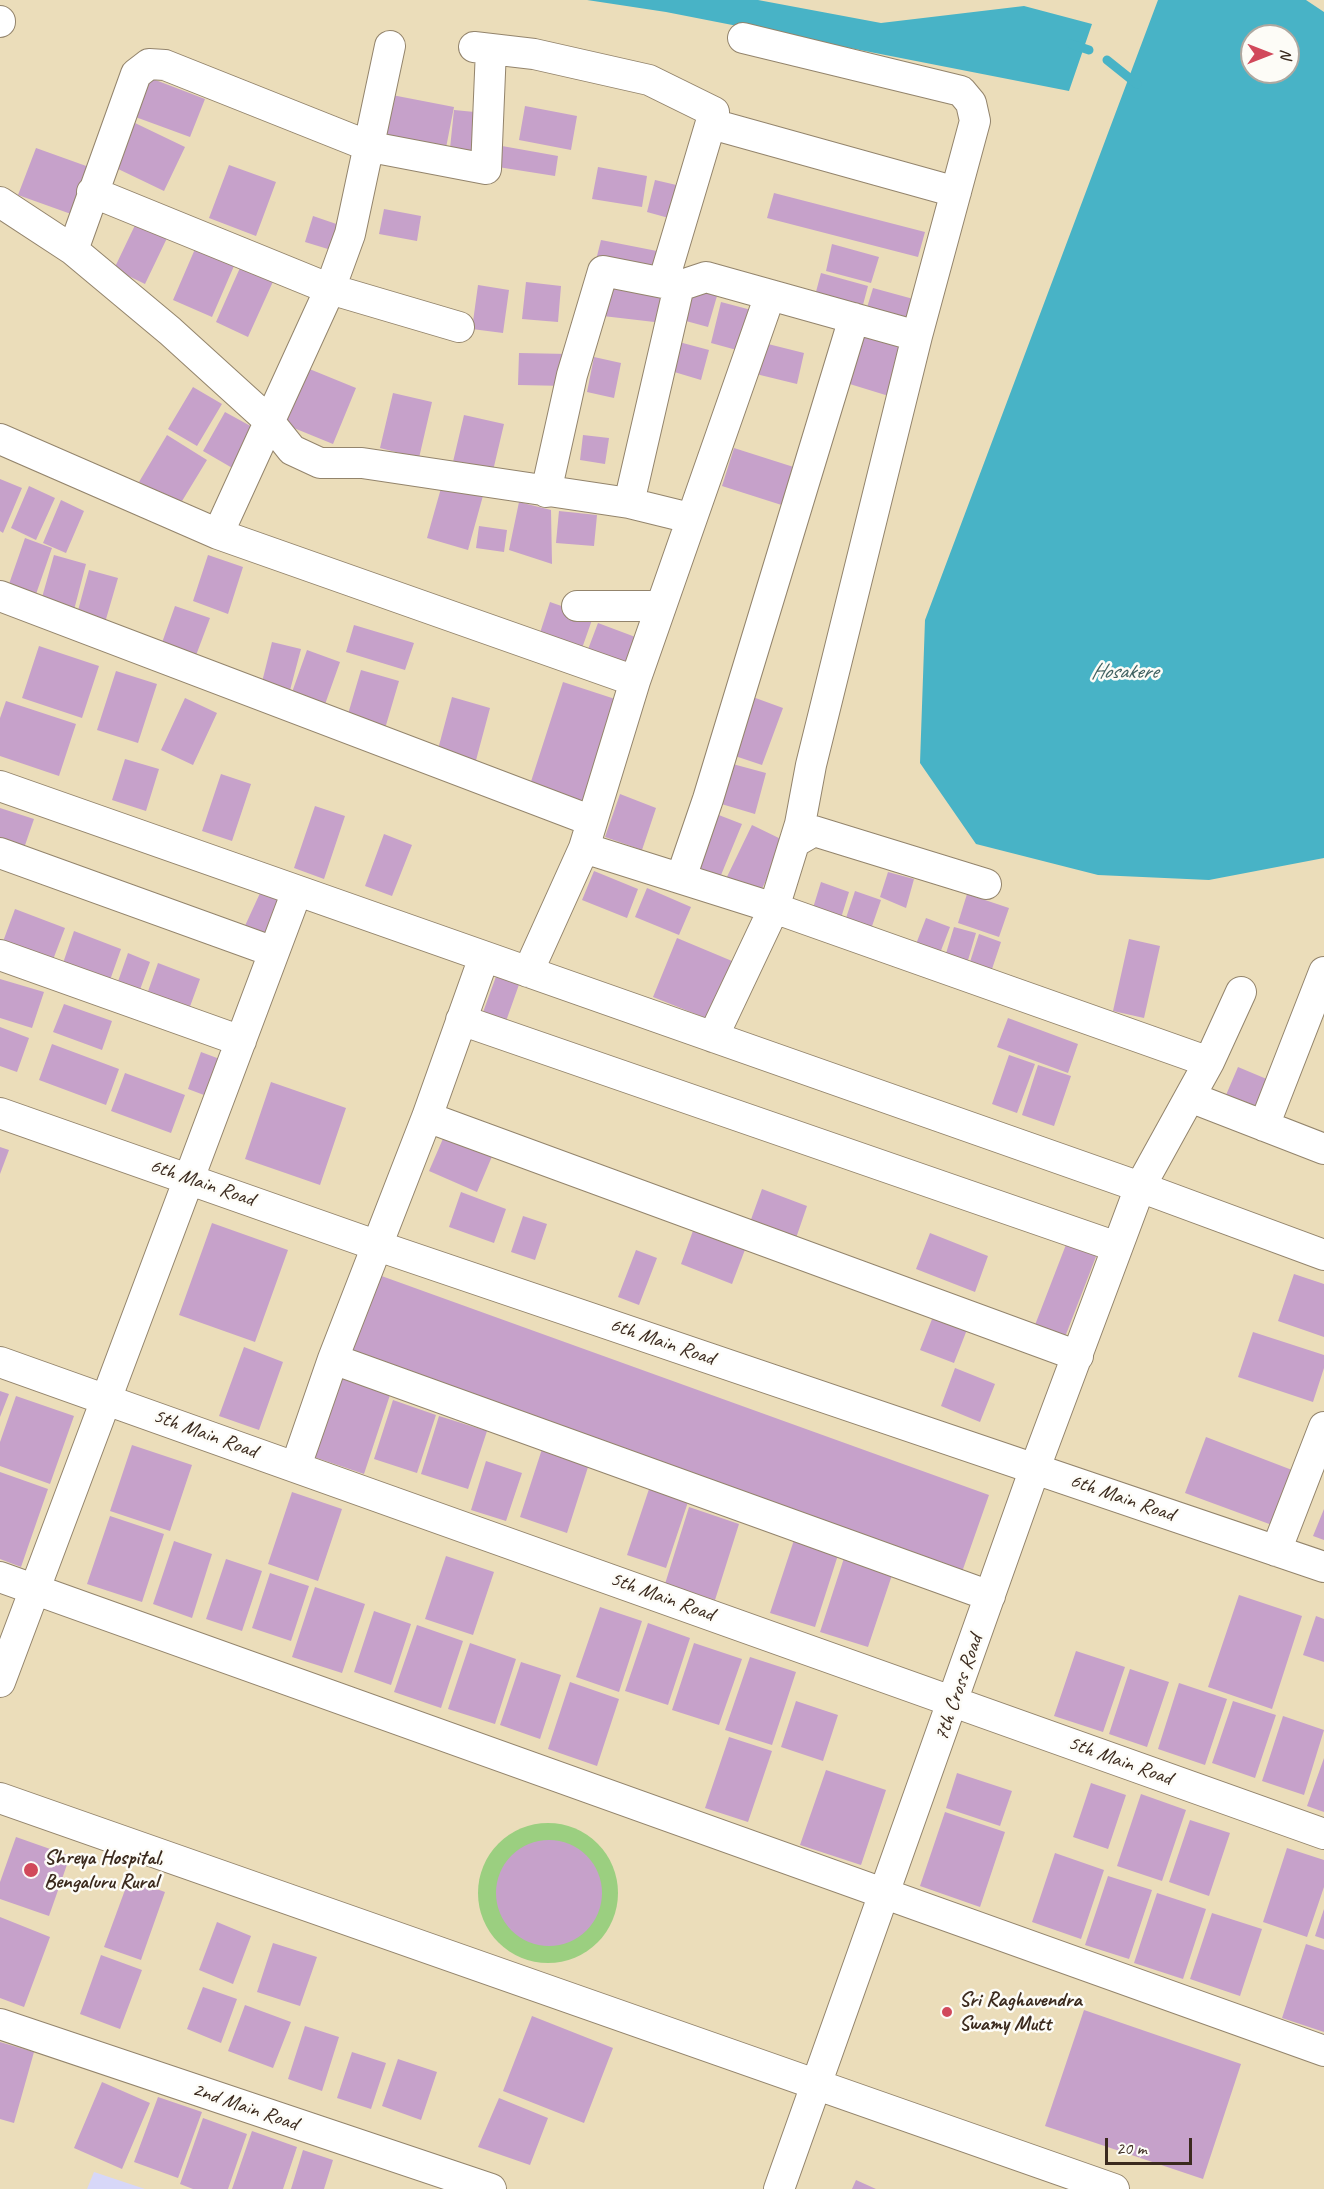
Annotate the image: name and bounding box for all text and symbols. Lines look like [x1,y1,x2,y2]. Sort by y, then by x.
north arrow [1240,24,1300,84]
text: N [1276,49,1296,59]
water label: Hosakere [1091,659,1157,685]
street label: 6th Main Road [146,1153,258,1213]
street label: 6th Main Road [606,1312,718,1372]
street label: 5th Main Road [150,1404,260,1464]
street label: 6th Main Road [1066,1468,1178,1528]
street label: 5th Main Road [607,1567,717,1627]
street label: 7th Cross Road [929,1632,989,1744]
street label: 5th Main Road [1065,1731,1175,1791]
place label: Shreya Hospital, Bengaluru Rural [44,1845,163,1895]
marker: Shreya Hospital, Bengaluru Rural [22,1861,40,1879]
place label: Sri Raghavendra Swamy Mutt [959,1987,1082,2037]
marker: Sri Raghavendra Swamy Mutt [940,2005,954,2019]
street label: 2nd Main Road [189,2077,301,2137]
scale bar [1108,2126,1195,2164]
text: 20 m [1116,2137,1147,2159]

